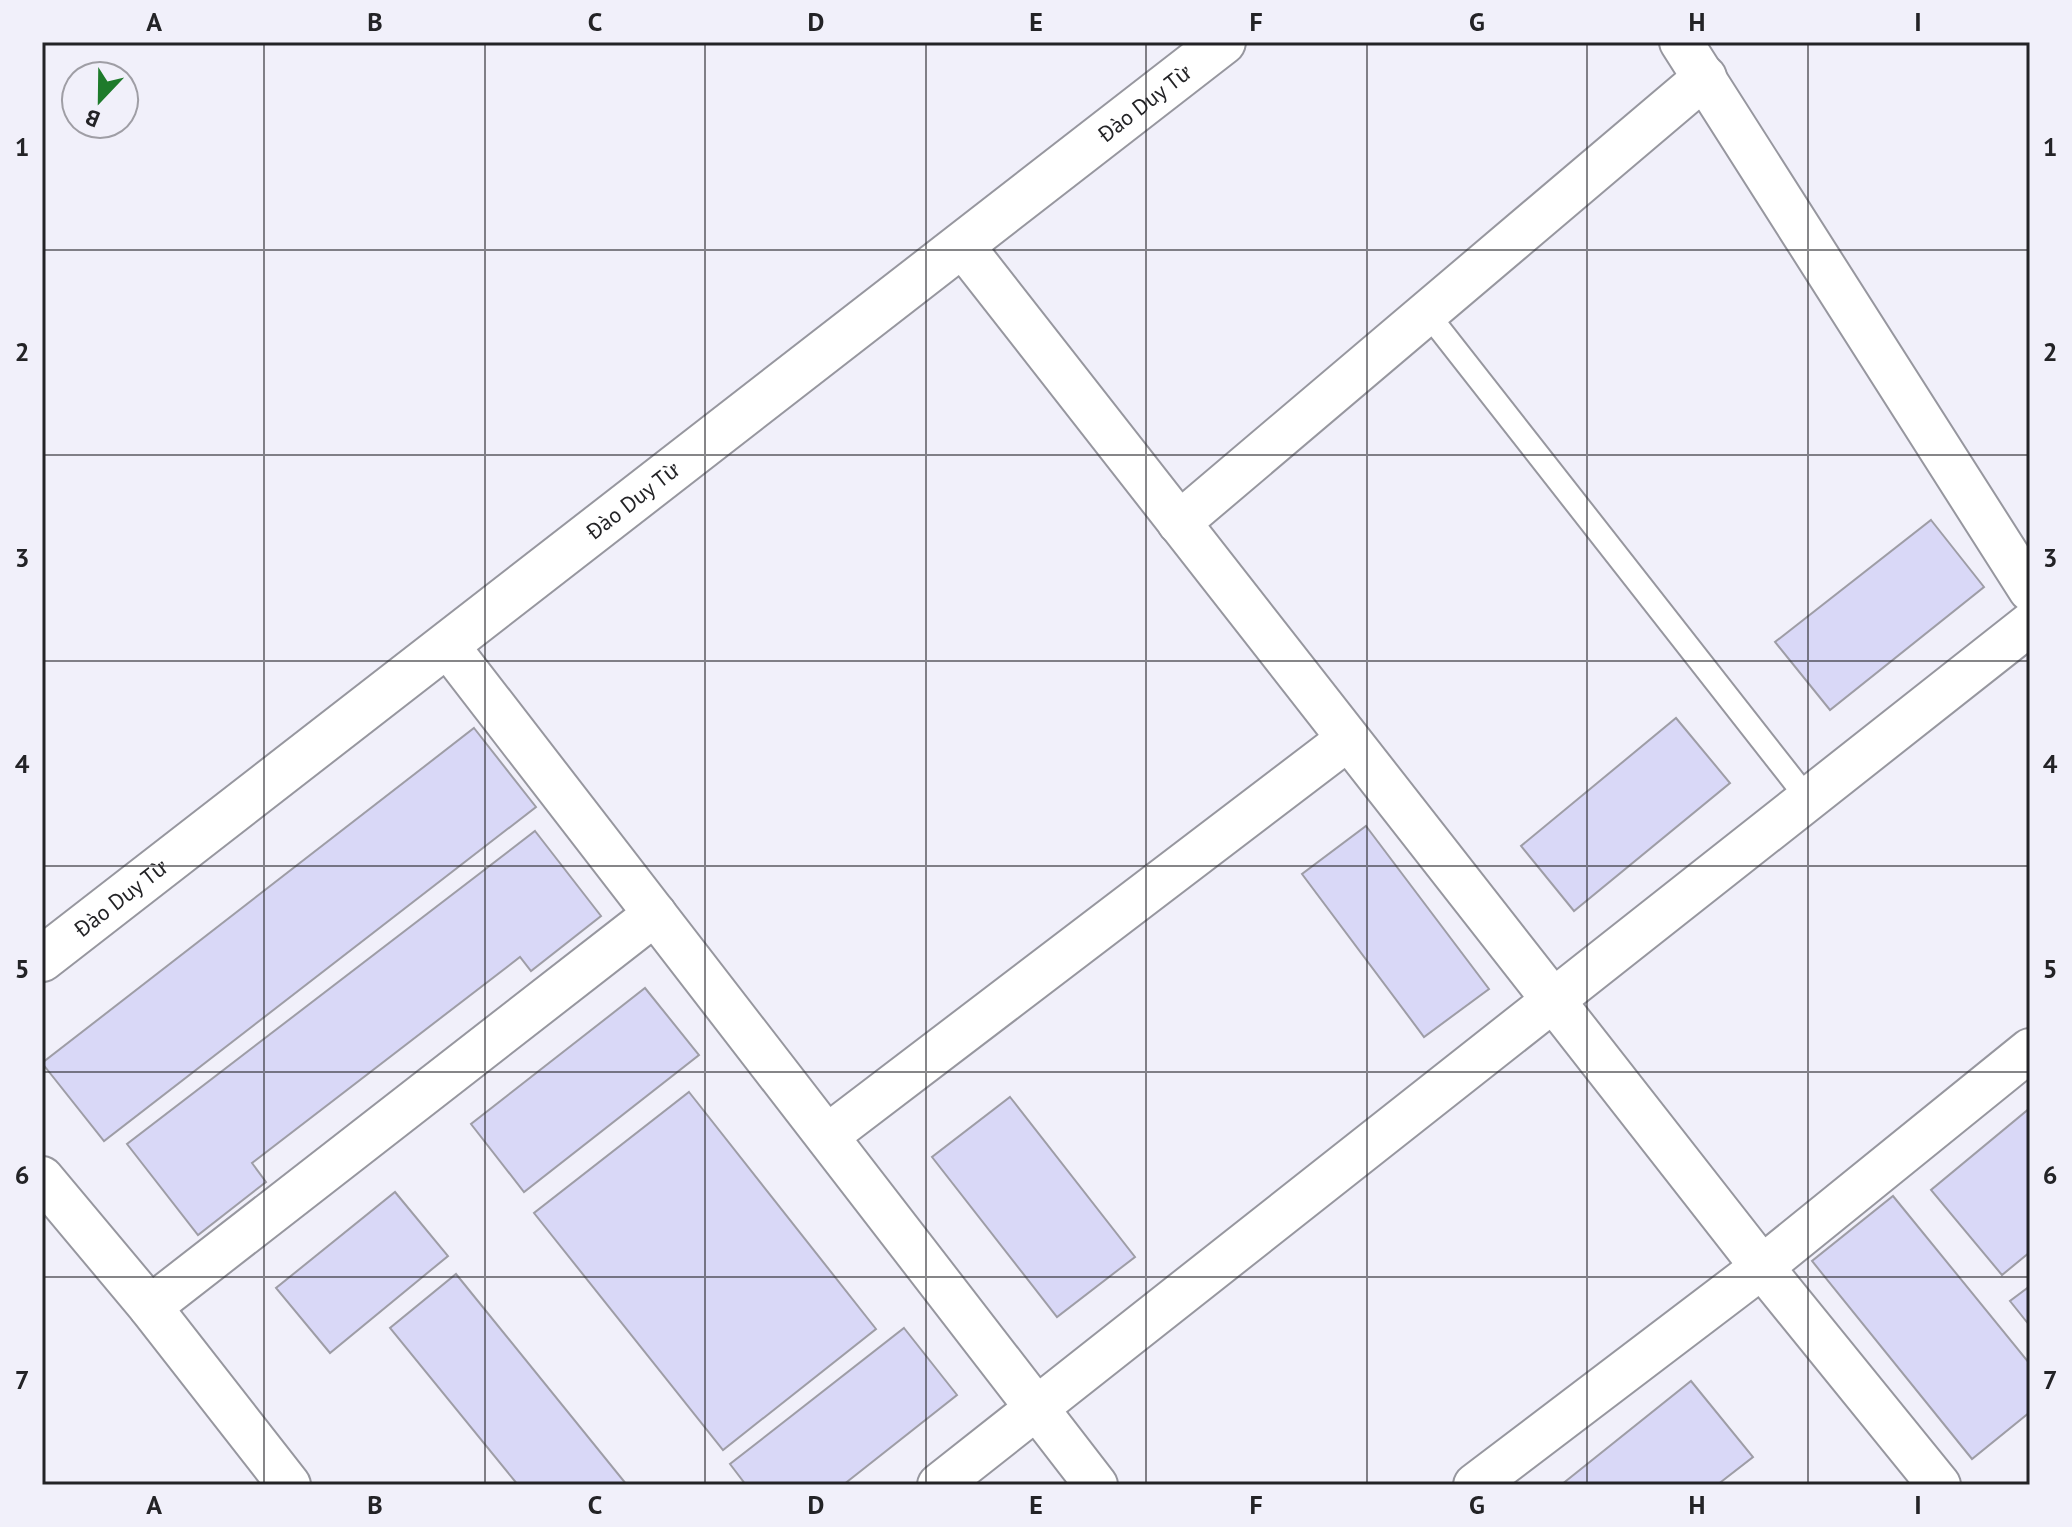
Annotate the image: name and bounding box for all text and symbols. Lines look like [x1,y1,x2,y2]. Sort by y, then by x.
text: A [146,5,162,38]
text: B [367,5,383,38]
text: C [588,5,602,38]
text: D [808,5,824,38]
text: E [1029,5,1043,38]
text: F [1249,5,1263,38]
text: G [1469,5,1485,38]
text: H [1689,5,1705,38]
text: I [1914,5,1922,38]
street label: Đào Duy Từ [1091,58,1197,149]
north arrow [60,60,140,140]
text: B [81,103,104,134]
text: 1 [15,130,29,163]
text: 1 [2043,130,2057,163]
text: 2 [15,335,29,368]
text: 2 [2043,335,2057,368]
street label: Đào Duy Từ [580,455,685,546]
text: 3 [15,541,29,574]
text: 3 [2043,541,2057,574]
text: 4 [15,747,30,780]
text: 4 [2043,747,2058,780]
street label: Đào Duy Từ [68,852,174,943]
text: 5 [15,952,29,985]
text: 5 [2043,952,2057,985]
text: 6 [15,1158,29,1191]
text: 6 [2043,1158,2057,1191]
text: 7 [15,1363,29,1396]
text: 7 [2043,1363,2057,1396]
text: A [146,1488,162,1521]
text: B [367,1488,383,1521]
text: C [588,1488,602,1521]
text: D [808,1488,824,1521]
text: E [1029,1488,1043,1521]
text: F [1249,1488,1263,1521]
text: G [1469,1488,1485,1521]
text: H [1689,1488,1705,1521]
text: I [1914,1488,1922,1521]

